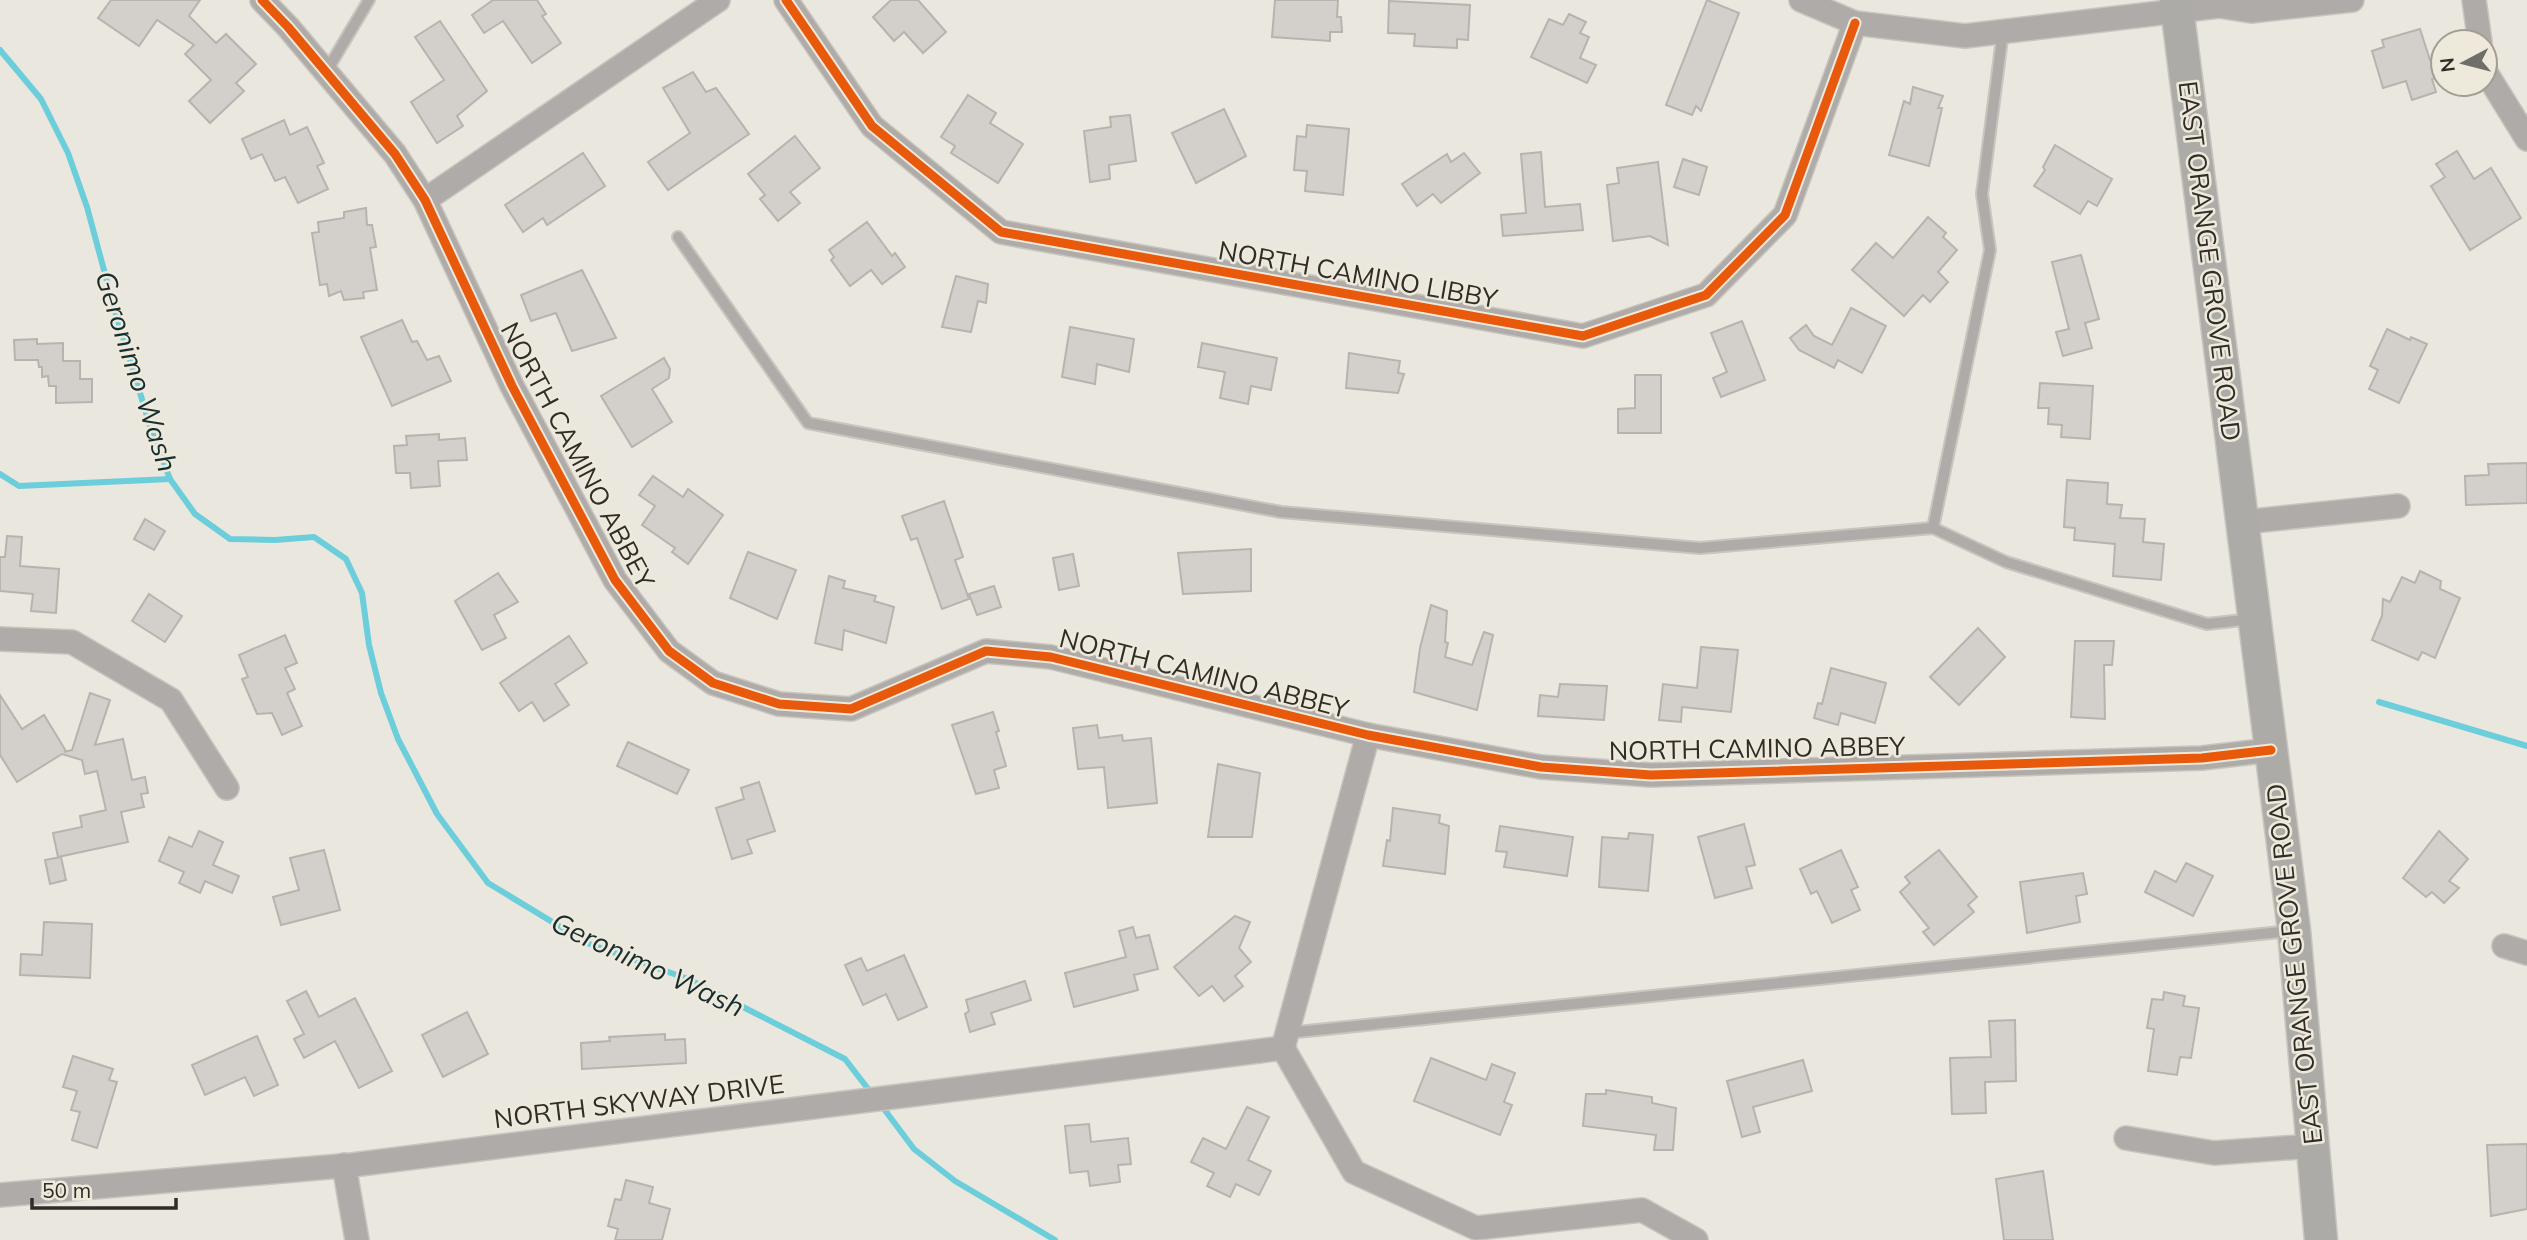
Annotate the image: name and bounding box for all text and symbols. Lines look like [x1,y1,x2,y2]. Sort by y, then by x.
north arrow [2429,28,2499,98]
text: N [2434,56,2460,74]
street label: EAST ORANGE GROVE ROAD [2172,79,2248,443]
street label: NORTH CAMINO LIBBY [1216,233,1501,315]
water label: Geronimo Wash [88,266,186,476]
street label: NORTH CAMINO ABBEY [494,316,663,595]
street label: NORTH CAMINO ABBEY [1056,621,1353,725]
street label: NORTH CAMINO ABBEY [1608,729,1907,767]
street label: EAST ORANGE GROVE ROAD [2259,782,2329,1146]
water label: Geronimo Wash [546,904,750,1024]
street label: NORTH SKYWAY DRIVE [492,1067,786,1135]
scale bar [32,1166,175,1210]
text: 50 m [42,1177,91,1203]

